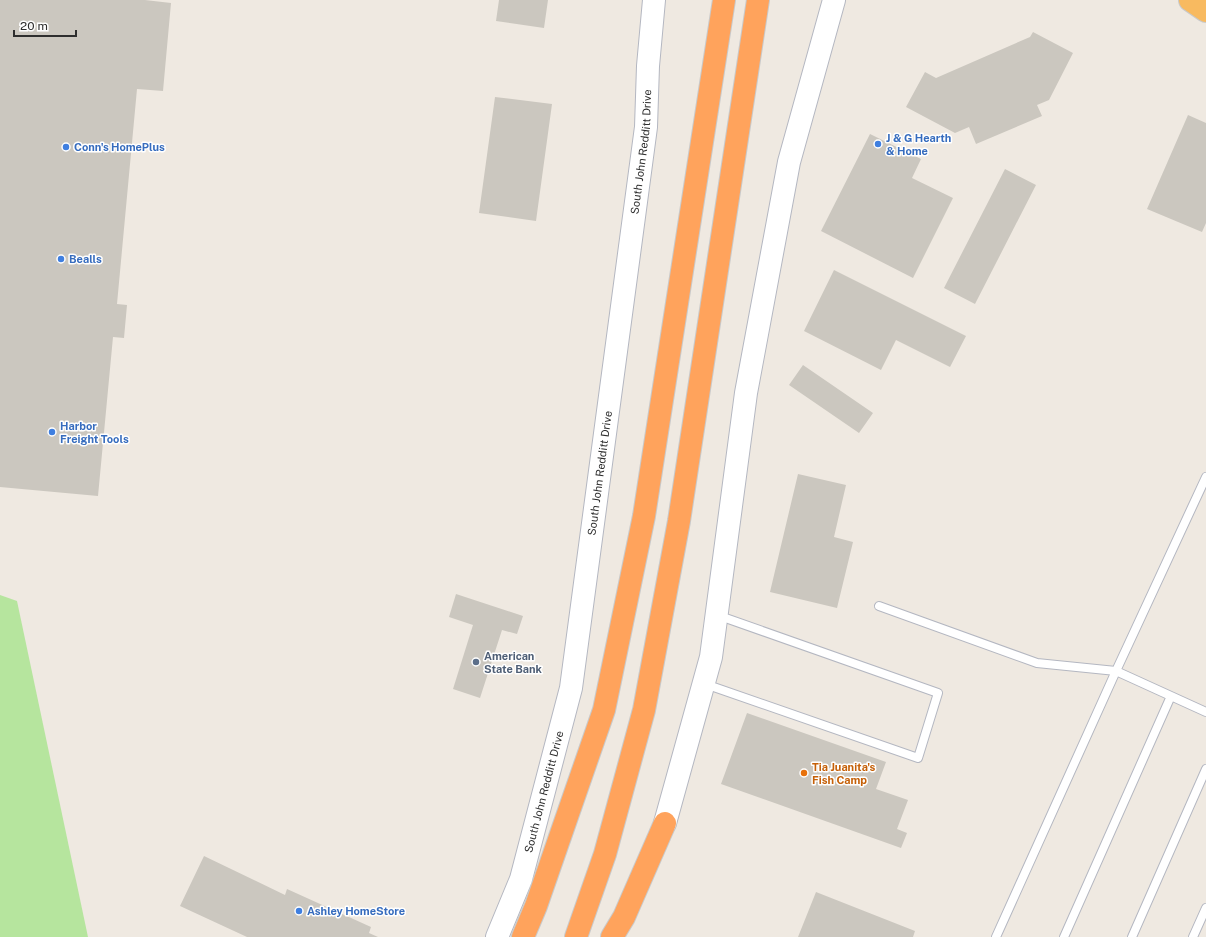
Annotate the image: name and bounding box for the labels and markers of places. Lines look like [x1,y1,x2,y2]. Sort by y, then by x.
place label: J & G Hearth & Home [886,132,951,157]
marker: J & G Hearth & Home [873,139,883,149]
place label: Conn's HomePlus [74,141,165,153]
marker: Conn's HomePlus [61,142,71,152]
place label: Bealls [69,253,102,265]
marker: Bealls [56,254,66,264]
place label: Harbor Freight Tools [60,420,129,445]
marker: Harbor Freight Tools [47,427,57,437]
place label: American State Bank [484,650,543,675]
marker: American State Bank [471,657,481,667]
place label: Tia Juanita's Fish Camp [812,761,875,786]
marker: Tia Juanita's Fish Camp [799,768,809,778]
place label: Ashley HomeStore [307,905,405,917]
marker: Ashley HomeStore [294,906,304,916]

